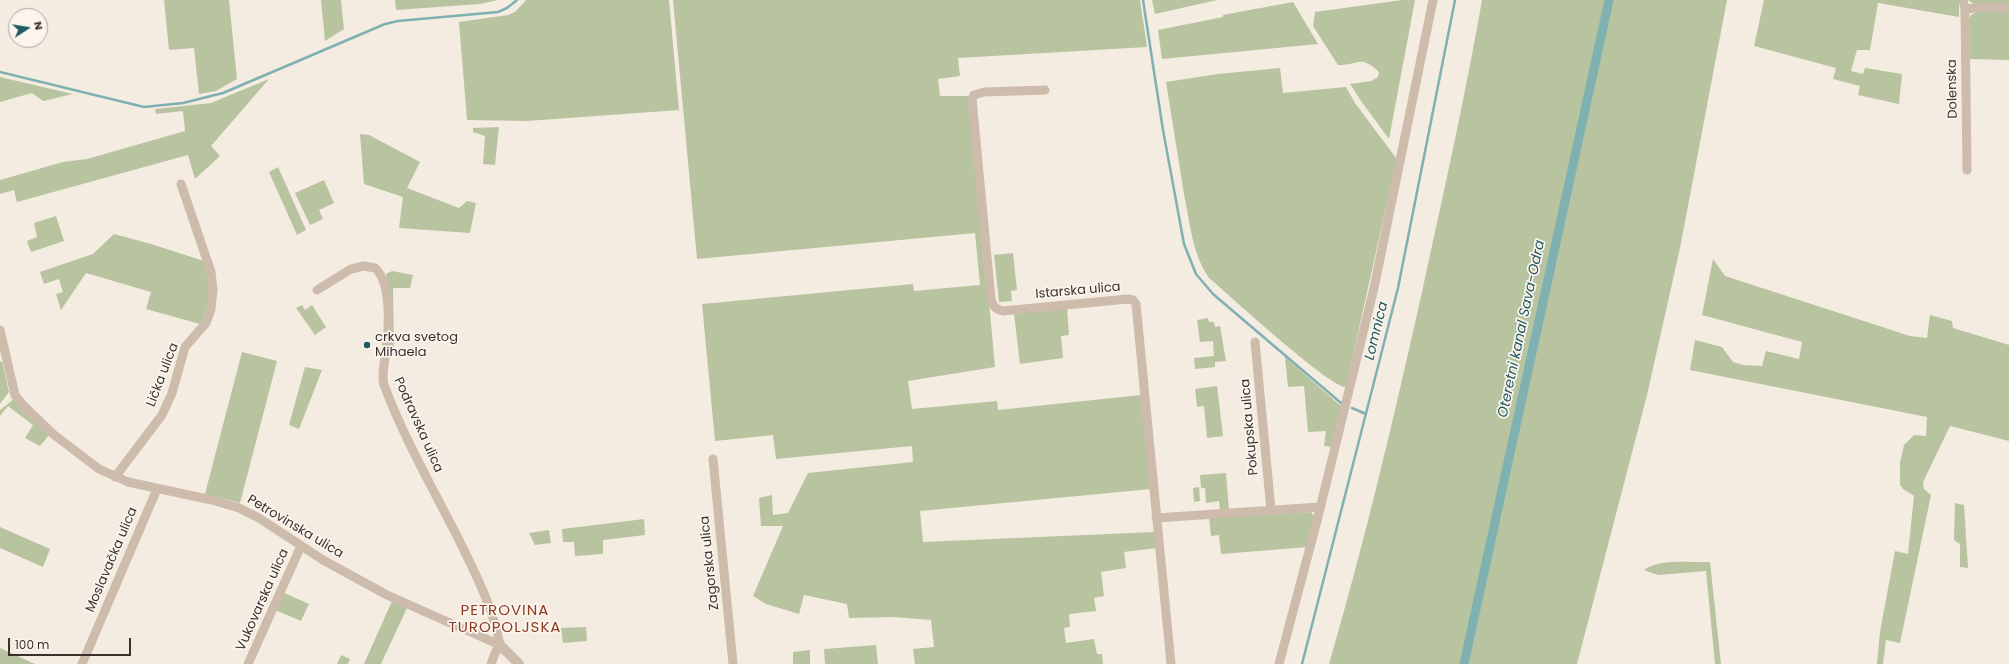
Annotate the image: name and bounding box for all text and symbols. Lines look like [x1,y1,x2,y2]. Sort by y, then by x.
north arrow [8,8,48,48]
text: N [30,20,47,31]
street label: Dolenska [1945,59,1961,119]
water label: Oteretni kanal Sava-Odra [1495,239,1549,419]
street label: Istarska ulica [1035,280,1121,302]
water label: Lomnica [1362,300,1392,362]
place label: crkva svetog Mihaela [375,330,458,361]
marker: crkva svetog Mihaela [362,340,372,350]
street label: Lička ulica [144,341,182,409]
street label: Podravska ulica [390,375,446,475]
street label: Pokupska ulica [1238,378,1262,476]
street label: Petrovinska ulica [244,492,346,562]
street label: Moslavačka ulica [83,505,141,615]
street label: Zagorska ulica [697,515,723,611]
street label: Vukovarska ulica [233,546,293,654]
district label: PETROVINA TUROPOLJSKA [449,602,561,637]
scale bar [10,630,133,656]
text: 100 m [15,636,49,653]

